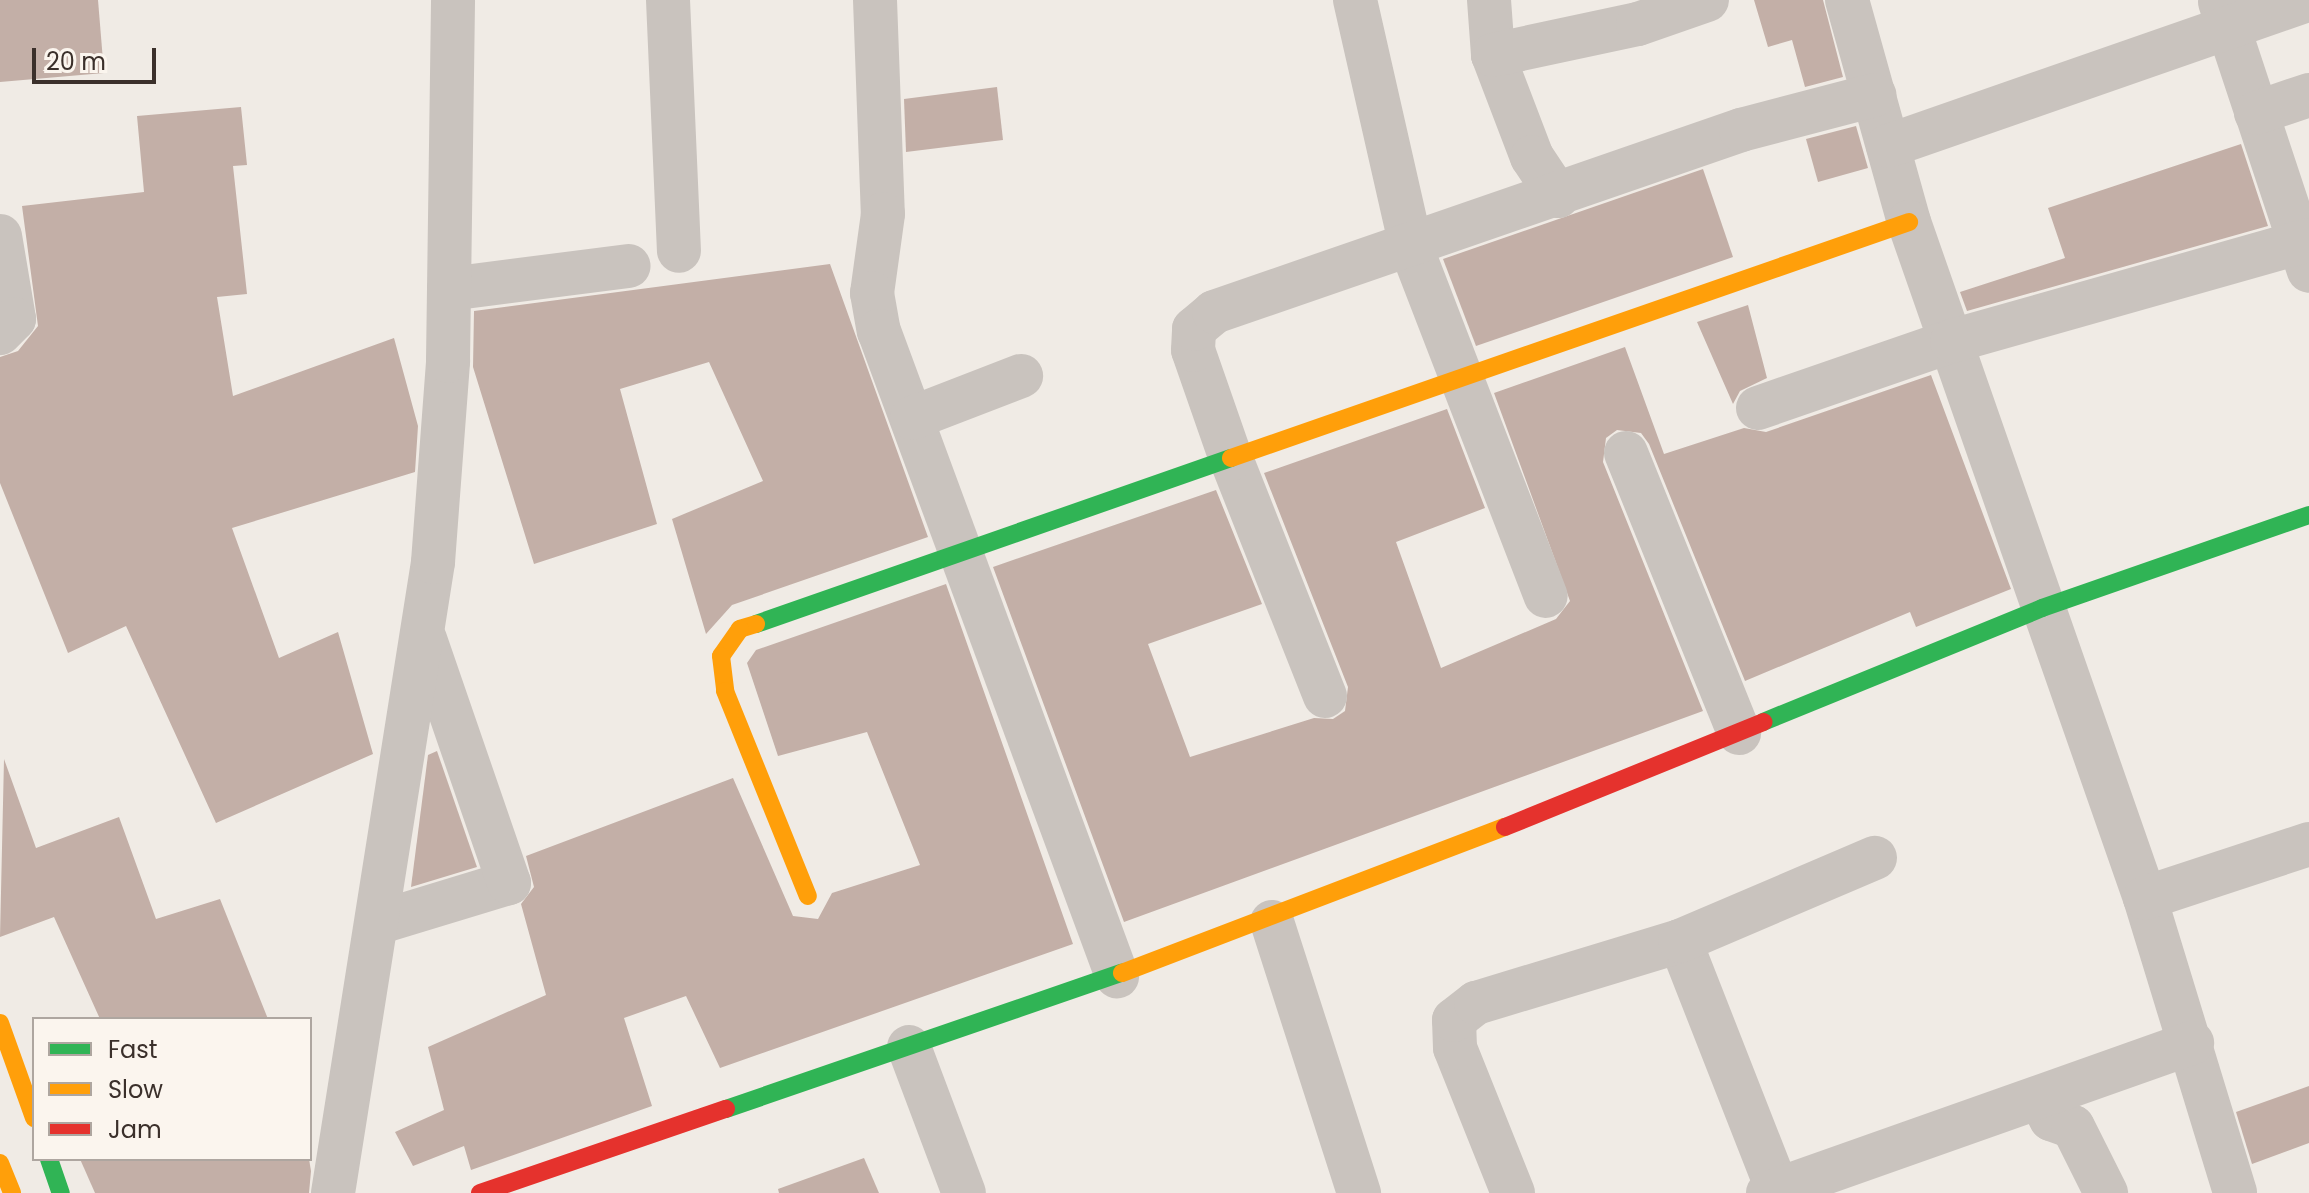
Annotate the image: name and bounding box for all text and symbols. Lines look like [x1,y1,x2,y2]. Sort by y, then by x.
scale bar [36,32,160,82]
text: 20 m [46,45,106,78]
legend [32,1017,312,1161]
text: Fast [108,1033,158,1066]
text: Slow [108,1073,163,1106]
text: Jam [108,1113,162,1146]

